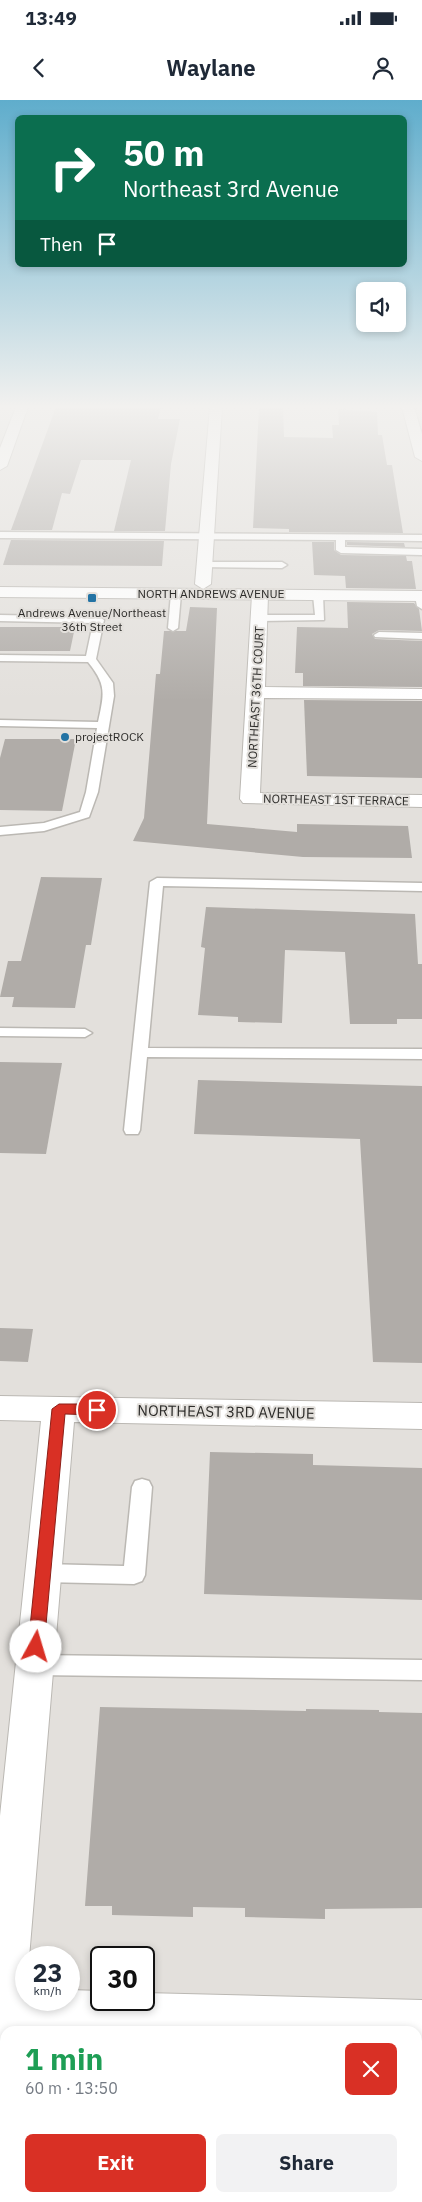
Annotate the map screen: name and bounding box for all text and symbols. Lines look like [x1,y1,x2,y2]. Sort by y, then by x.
text: 13:49 [25,6,77,30]
text: Waylane [166,53,256,82]
icon: back [25,54,53,82]
icon: person [369,54,397,82]
text: 50 m [123,130,205,176]
icon: right [40,135,105,200]
text: Northeast 3rd Avenue [123,174,339,203]
icon: arrive [93,230,121,258]
text: Then [40,232,83,256]
map controls [356,282,406,332]
button: sound [356,282,406,332]
street label: NORTH ANDREWS AVENUE [137,586,285,601]
marker: Andrews Avenue/Northeast 36th Street [86,592,98,604]
place label: Andrews Avenue/Northeast 36th Street [18,605,166,634]
street label: NORTHEAST 36TH COURT [244,626,267,768]
place label: projectROCK [75,729,144,744]
marker: projectROCK [59,731,71,743]
street label: NORTHEAST 1ST TERRACE [263,791,409,808]
pin [76,1389,118,1431]
icon: arrive [83,1396,111,1424]
street label: NORTHEAST 3RD AVENUE [137,1400,315,1423]
position arrow [9,1620,61,1672]
speed limit sign: 30 [90,1946,155,2011]
text: 23 [32,1956,63,1989]
text: km/h [33,1983,62,1998]
text: 1 min [25,2039,103,2078]
button: close [345,2043,397,2095]
text: 60 m · 13:50 [25,2078,118,2098]
button: Exit [25,2134,206,2192]
button: Share [216,2134,397,2192]

